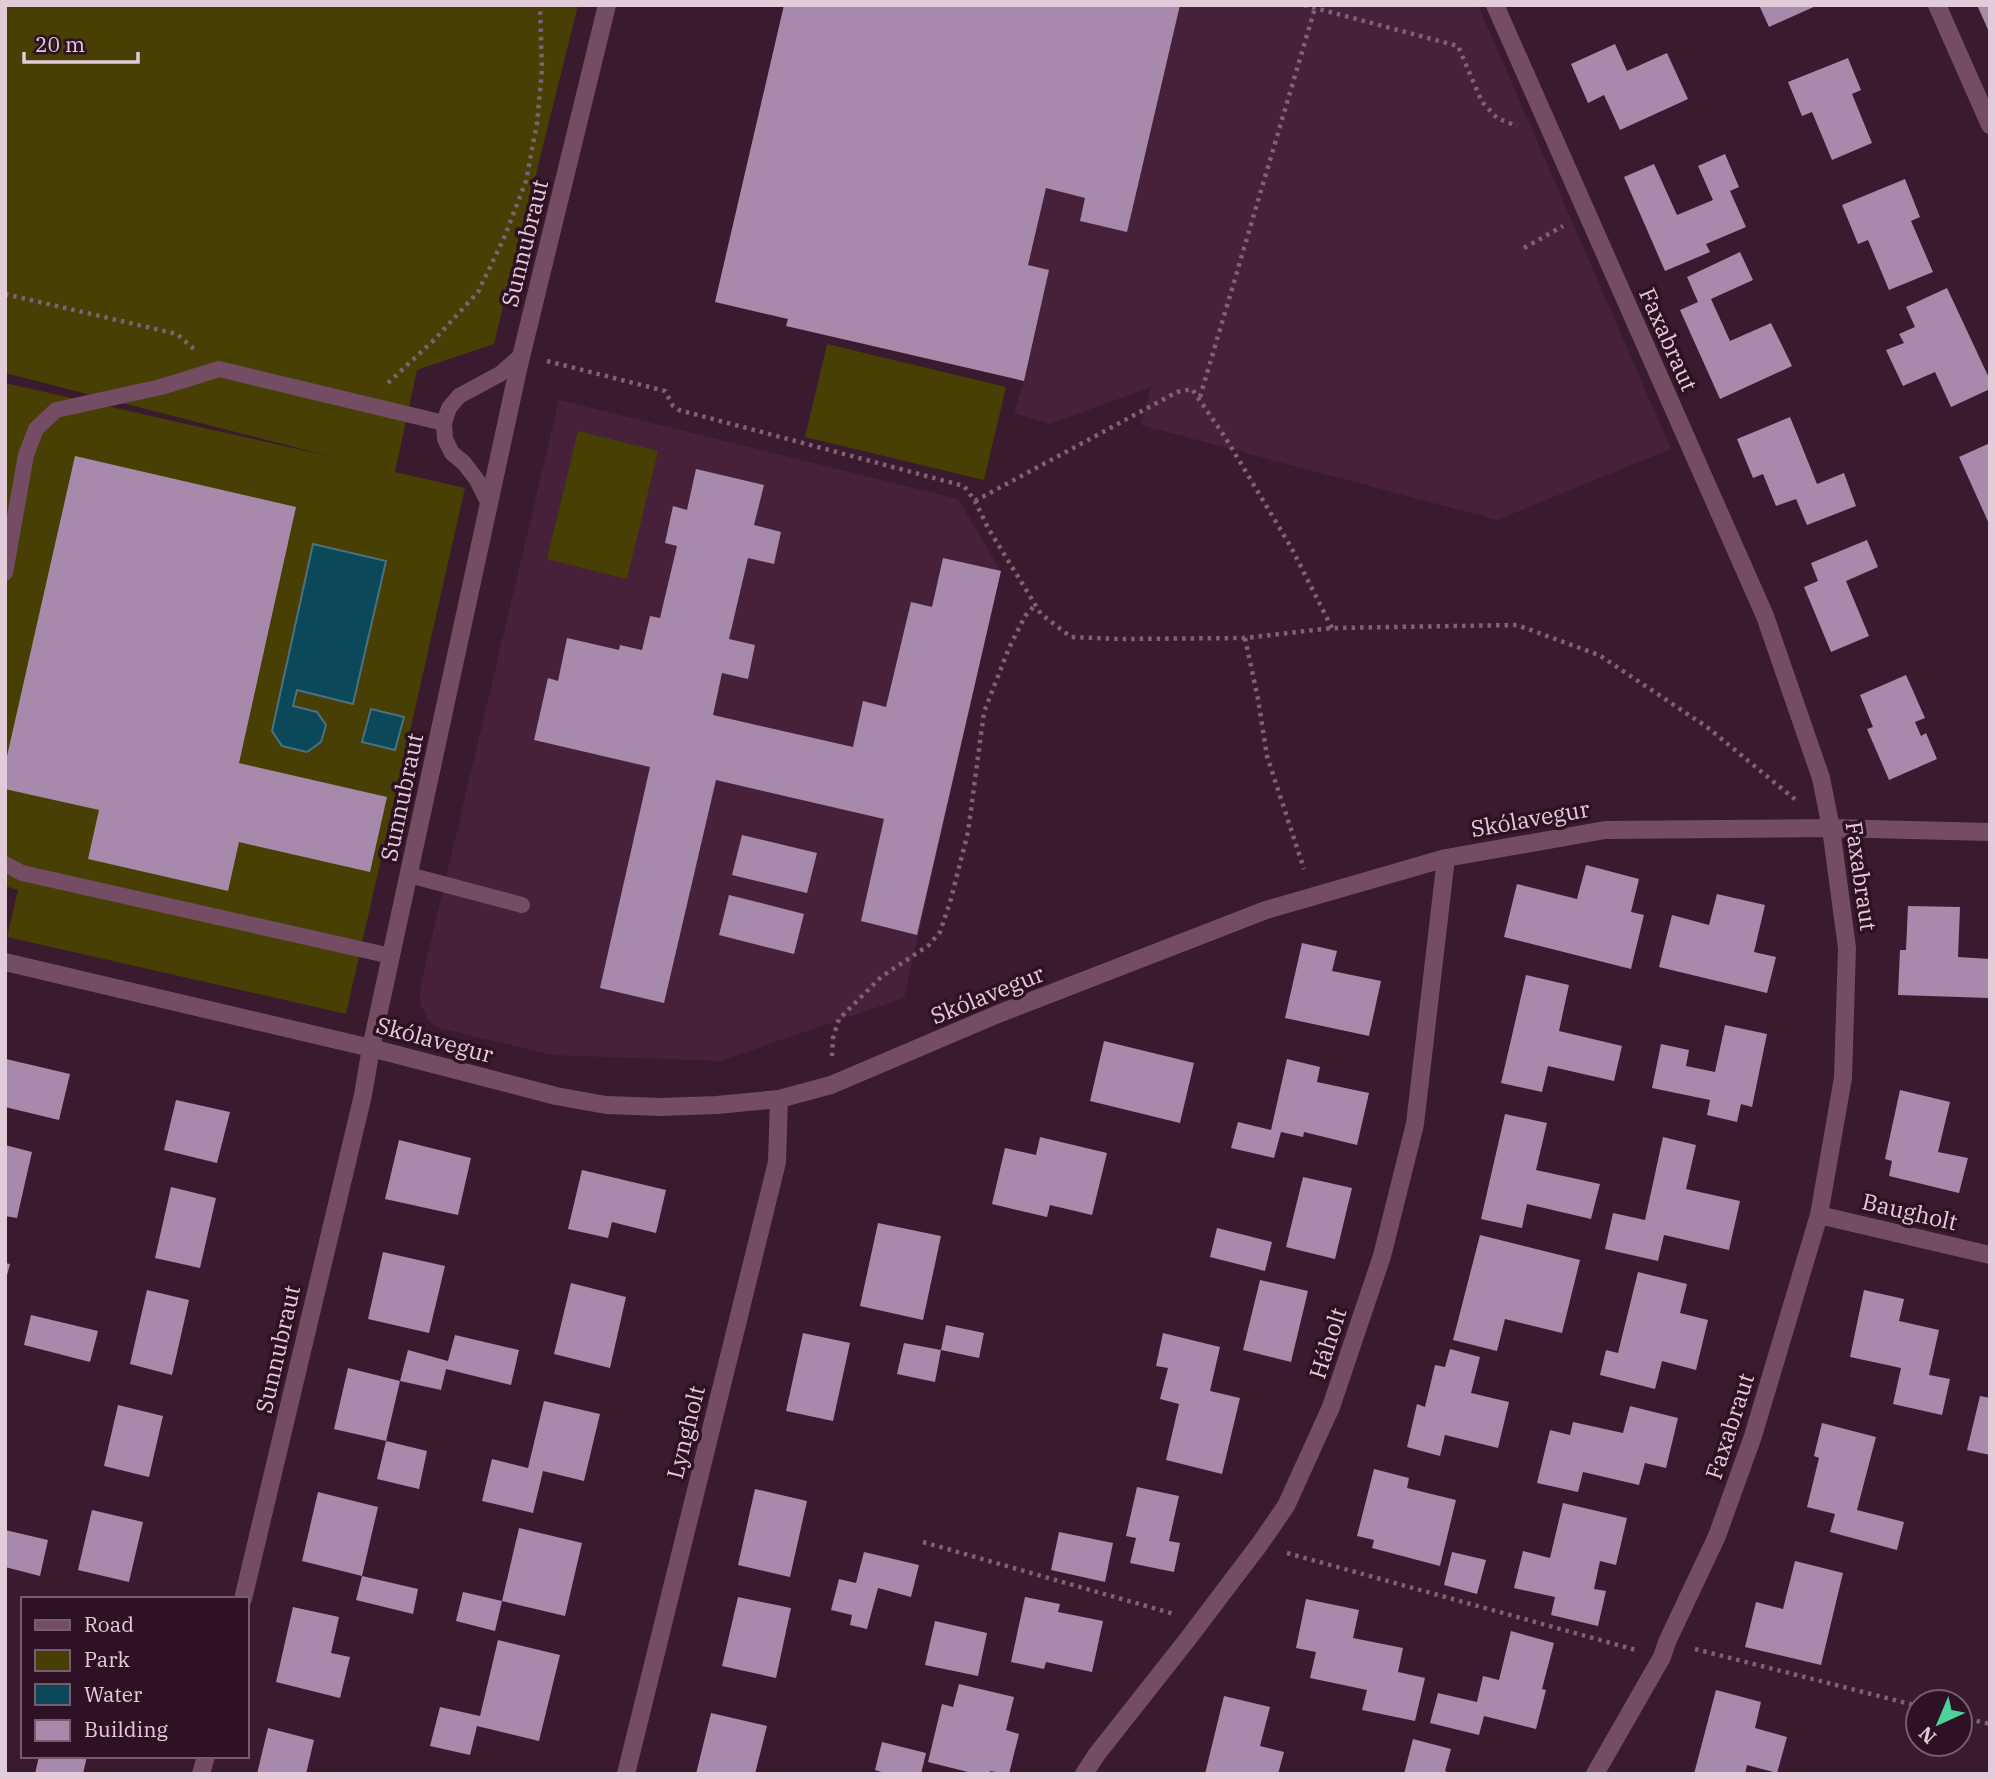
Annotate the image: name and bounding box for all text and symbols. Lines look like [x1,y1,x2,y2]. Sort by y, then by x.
scale bar [24,21,138,65]
text: 20 m [35,30,85,58]
street label: Sunnubraut [494,176,554,310]
street label: Faxabraut [1633,283,1705,395]
street label: Sunnubraut [373,730,429,864]
street label: Skólavegur [1468,793,1592,843]
street label: Faxabraut [1839,819,1885,933]
street label: Skólavegur [926,958,1048,1030]
street label: Skólavegur [373,1009,497,1069]
street label: Baugholt [1859,1185,1961,1237]
street label: Sunnubraut [248,1282,306,1416]
street label: Háholt [1301,1304,1353,1382]
street label: Faxabraut [1698,1369,1760,1483]
street label: Lyngholt [659,1382,711,1482]
legend [21,1597,248,1758]
text: Road [84,1610,134,1638]
text: Park [84,1645,131,1673]
text: Water [84,1680,143,1708]
north arrow [1904,1688,1974,1758]
text: Building [84,1715,169,1743]
text: N [1913,1721,1941,1749]

